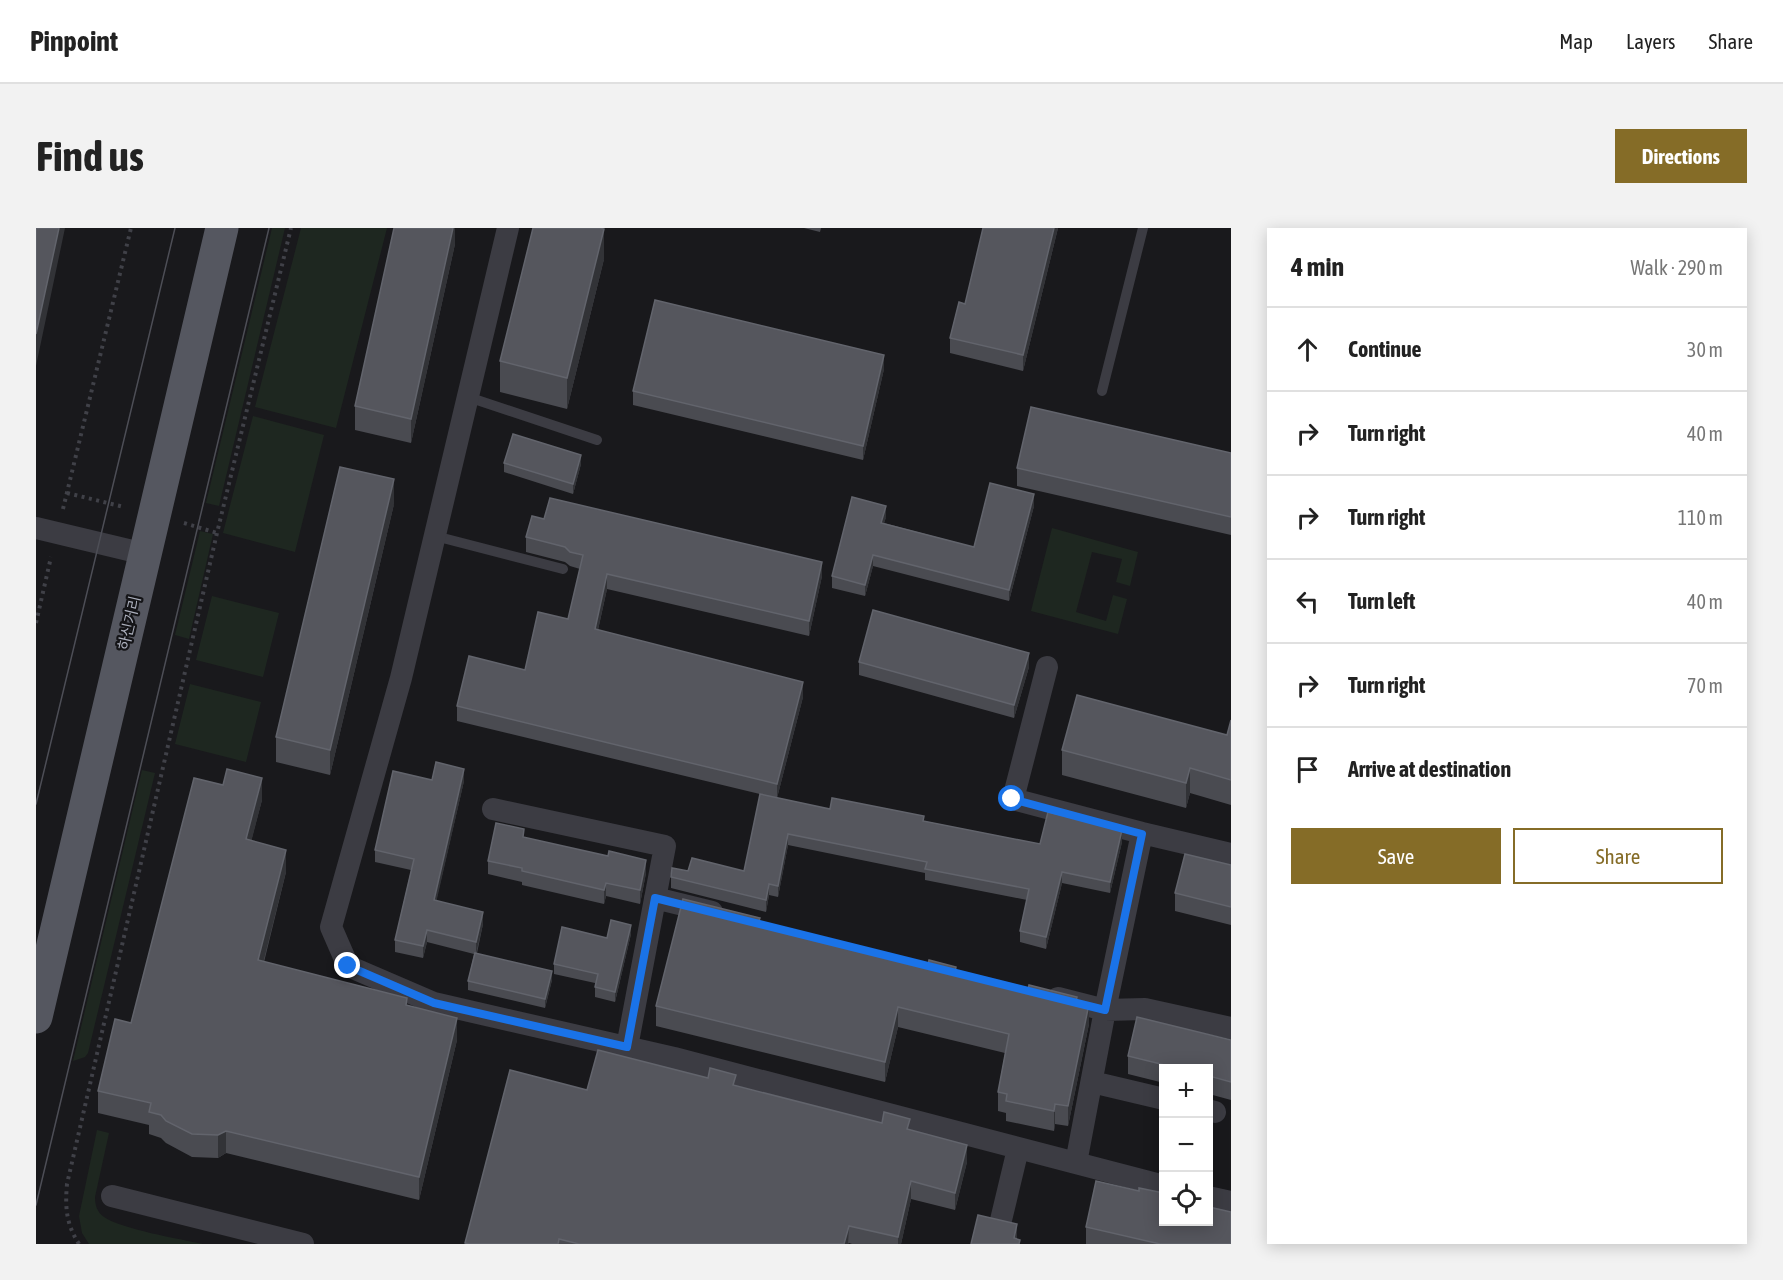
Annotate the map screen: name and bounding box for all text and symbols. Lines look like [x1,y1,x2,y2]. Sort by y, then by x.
text: Pinpoint [30,25,118,57]
text: Map [1559,29,1593,53]
text: Layers [1626,29,1676,53]
text: Share [1709,29,1753,53]
button: Directions [1615,129,1747,183]
text: Find us [36,132,144,180]
text: 4 min [1291,252,1344,282]
text: Walk · 290 m [1631,256,1723,279]
icon: ahead [1291,333,1324,366]
text: Continue [1348,336,1422,362]
text: 30 m [1687,338,1723,361]
icon: right [1291,417,1324,450]
text: Turn right [1348,420,1425,446]
text: 40 m [1687,422,1723,445]
icon: right [1291,501,1324,534]
text: Turn right [1348,504,1425,530]
text: 110 m [1678,506,1723,529]
icon: left [1291,585,1324,618]
text: Turn left [1348,588,1415,614]
text: 40 m [1687,590,1723,613]
street label: 하신거리 [115,594,143,652]
icon: right [1291,669,1324,702]
text: Turn right [1348,672,1425,698]
text: 70 m [1687,674,1723,697]
icon: arrive [1291,753,1324,786]
text: Arrive at destination [1348,756,1511,782]
route start [998,785,1024,811]
button: Save [1291,828,1501,884]
button: Share [1513,828,1723,884]
route end [334,952,360,978]
map controls [1159,1064,1213,1226]
button: + [1159,1064,1213,1118]
button: − [1159,1118,1213,1172]
button: locate [1159,1172,1213,1226]

